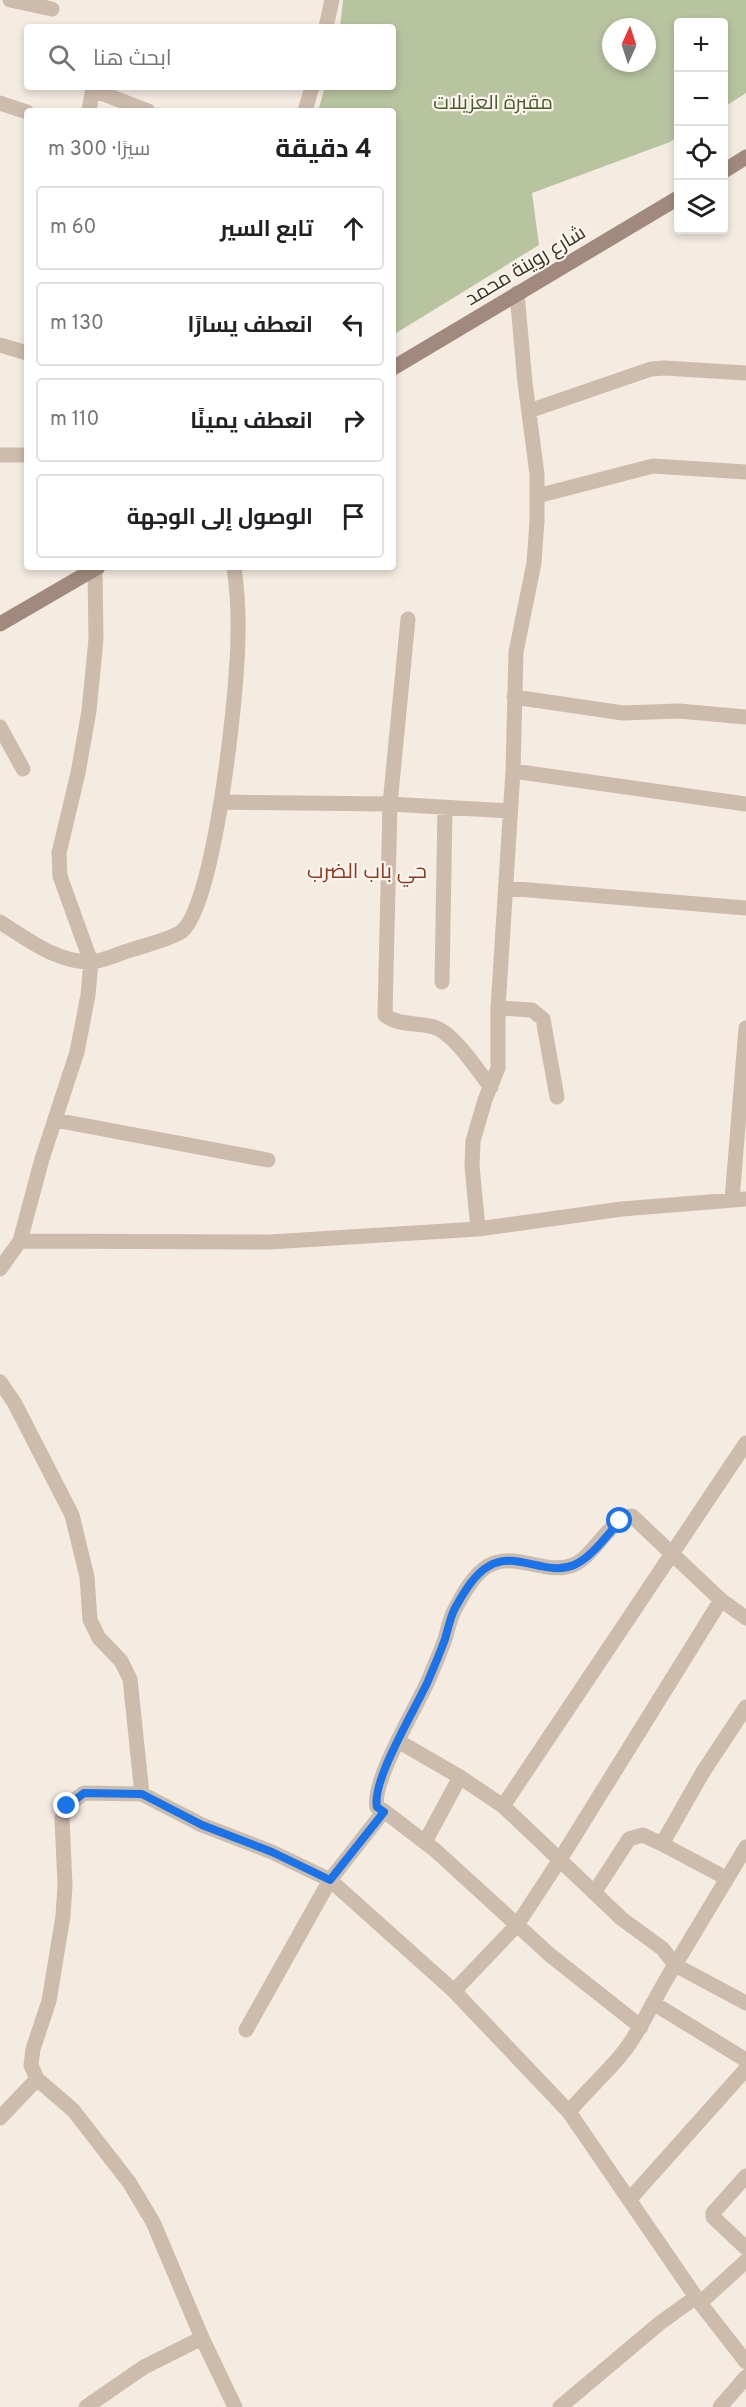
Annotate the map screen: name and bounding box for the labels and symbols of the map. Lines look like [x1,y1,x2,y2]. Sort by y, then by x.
north arrow [602,18,656,72]
park label: مقبرة العزيلات [433,91,553,117]
street label: شارع روينة محمد [461,221,591,313]
district label: حي باب الضرب [307,859,427,887]
route start [606,1507,632,1533]
route end [53,1792,79,1818]

